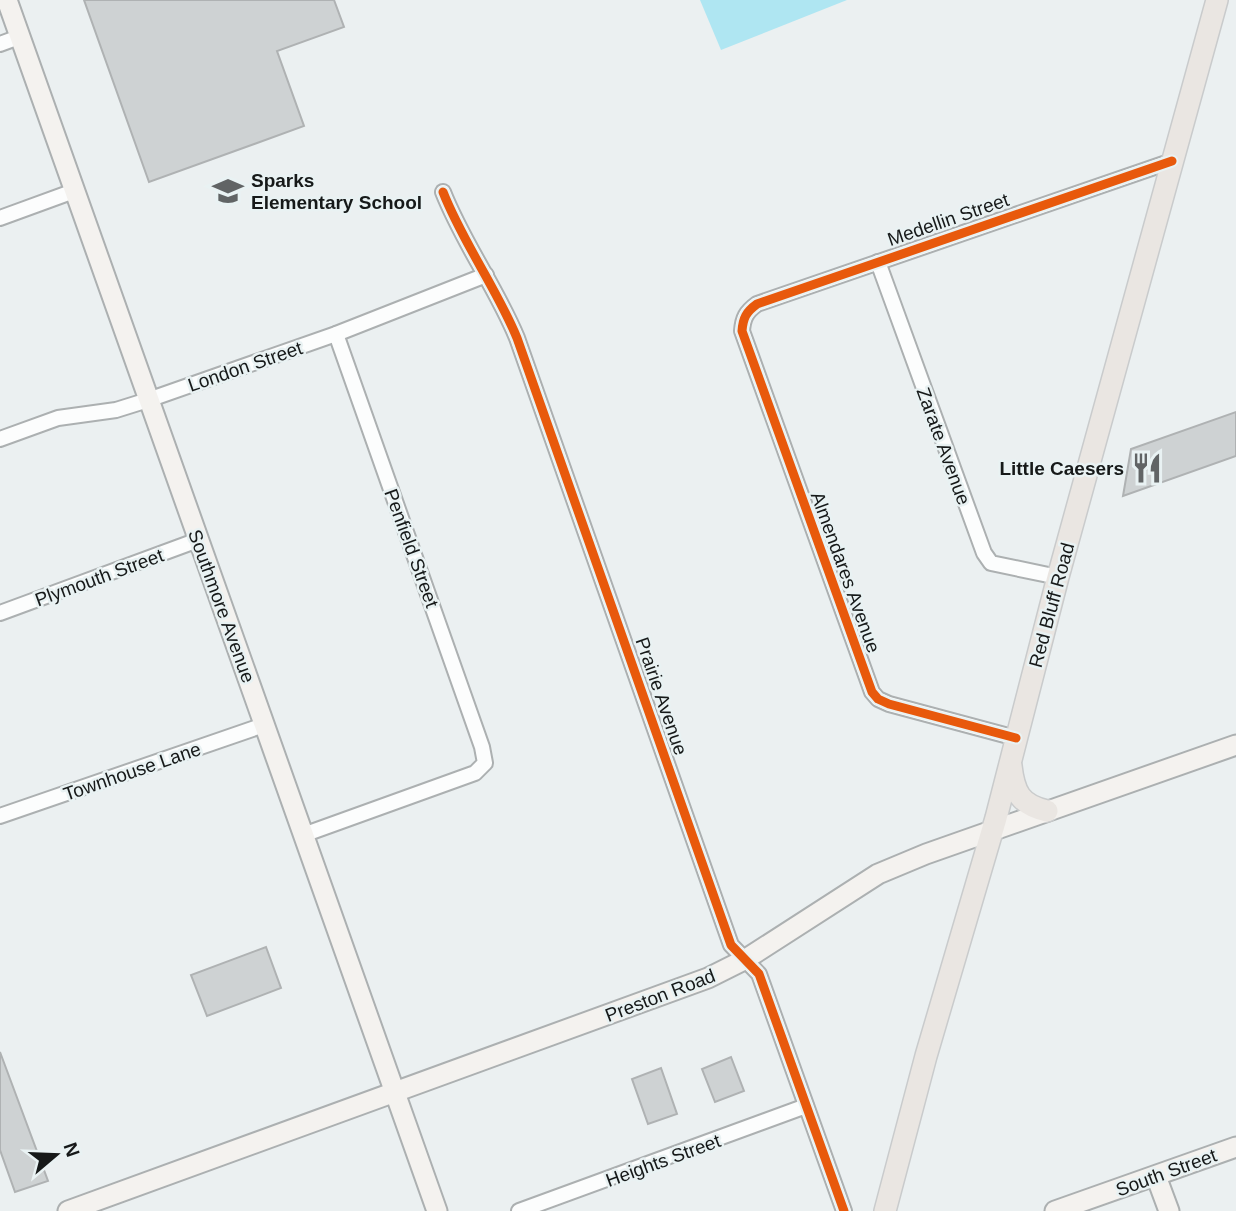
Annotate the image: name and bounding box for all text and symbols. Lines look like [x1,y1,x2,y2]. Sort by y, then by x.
place label: Sparks Elementary School [251,170,422,213]
school or university icon: Sparks Elementary School [211,174,245,208]
street label: Medellin Street [885,189,1012,250]
street label: London Street [185,337,306,396]
street label: Zarate Avenue [913,385,974,508]
restaurant icon: Little Caesers [1130,451,1164,485]
place label: Little Caesers [999,458,1124,479]
street label: Penfield Street [380,486,443,611]
street label: Almendares Avenue [807,489,884,656]
street label: Southmore Avenue [184,527,259,686]
street label: Red Bluff Road [1025,540,1078,670]
street label: Plymouth Street [32,544,167,610]
street label: Prairie Avenue [632,634,692,758]
street label: Townhouse Lane [61,738,204,805]
street label: Preston Road [602,965,718,1026]
north arrow [21,1120,91,1190]
street label: Heights Street [603,1130,724,1191]
text: N [59,1140,84,1160]
street label: South Street [1113,1144,1220,1200]

